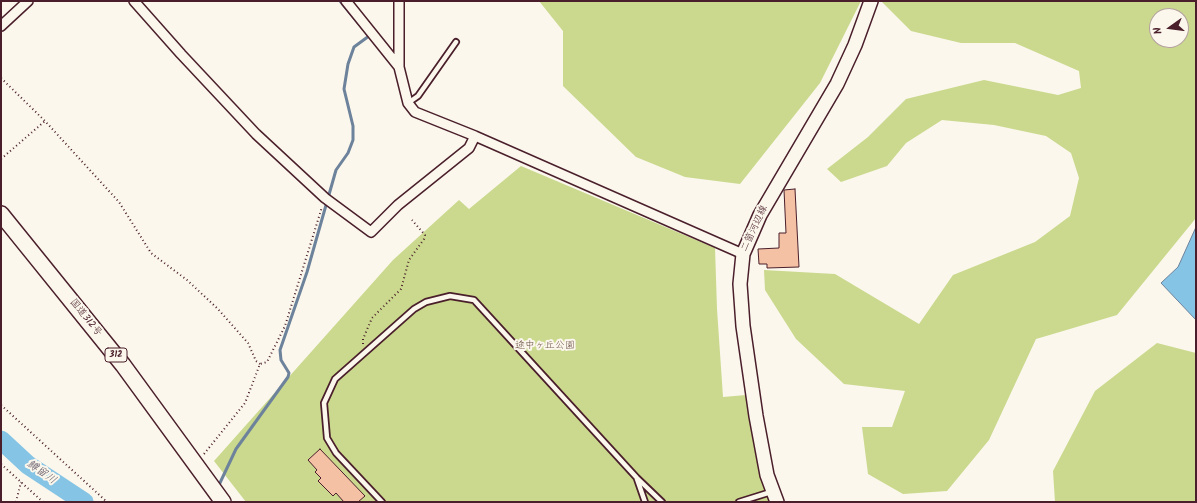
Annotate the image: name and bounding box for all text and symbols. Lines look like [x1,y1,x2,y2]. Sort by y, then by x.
north arrow [1149,8,1189,48]
text: N [1149,25,1168,36]
street label: 二箇河辺線 [739,204,771,254]
street label: 国道312号 [66,297,104,339]
park label: 途中ヶ丘公園 [515,340,575,352]
road number: 312 [105,348,127,362]
water label: 鱒留川 [24,458,58,488]

